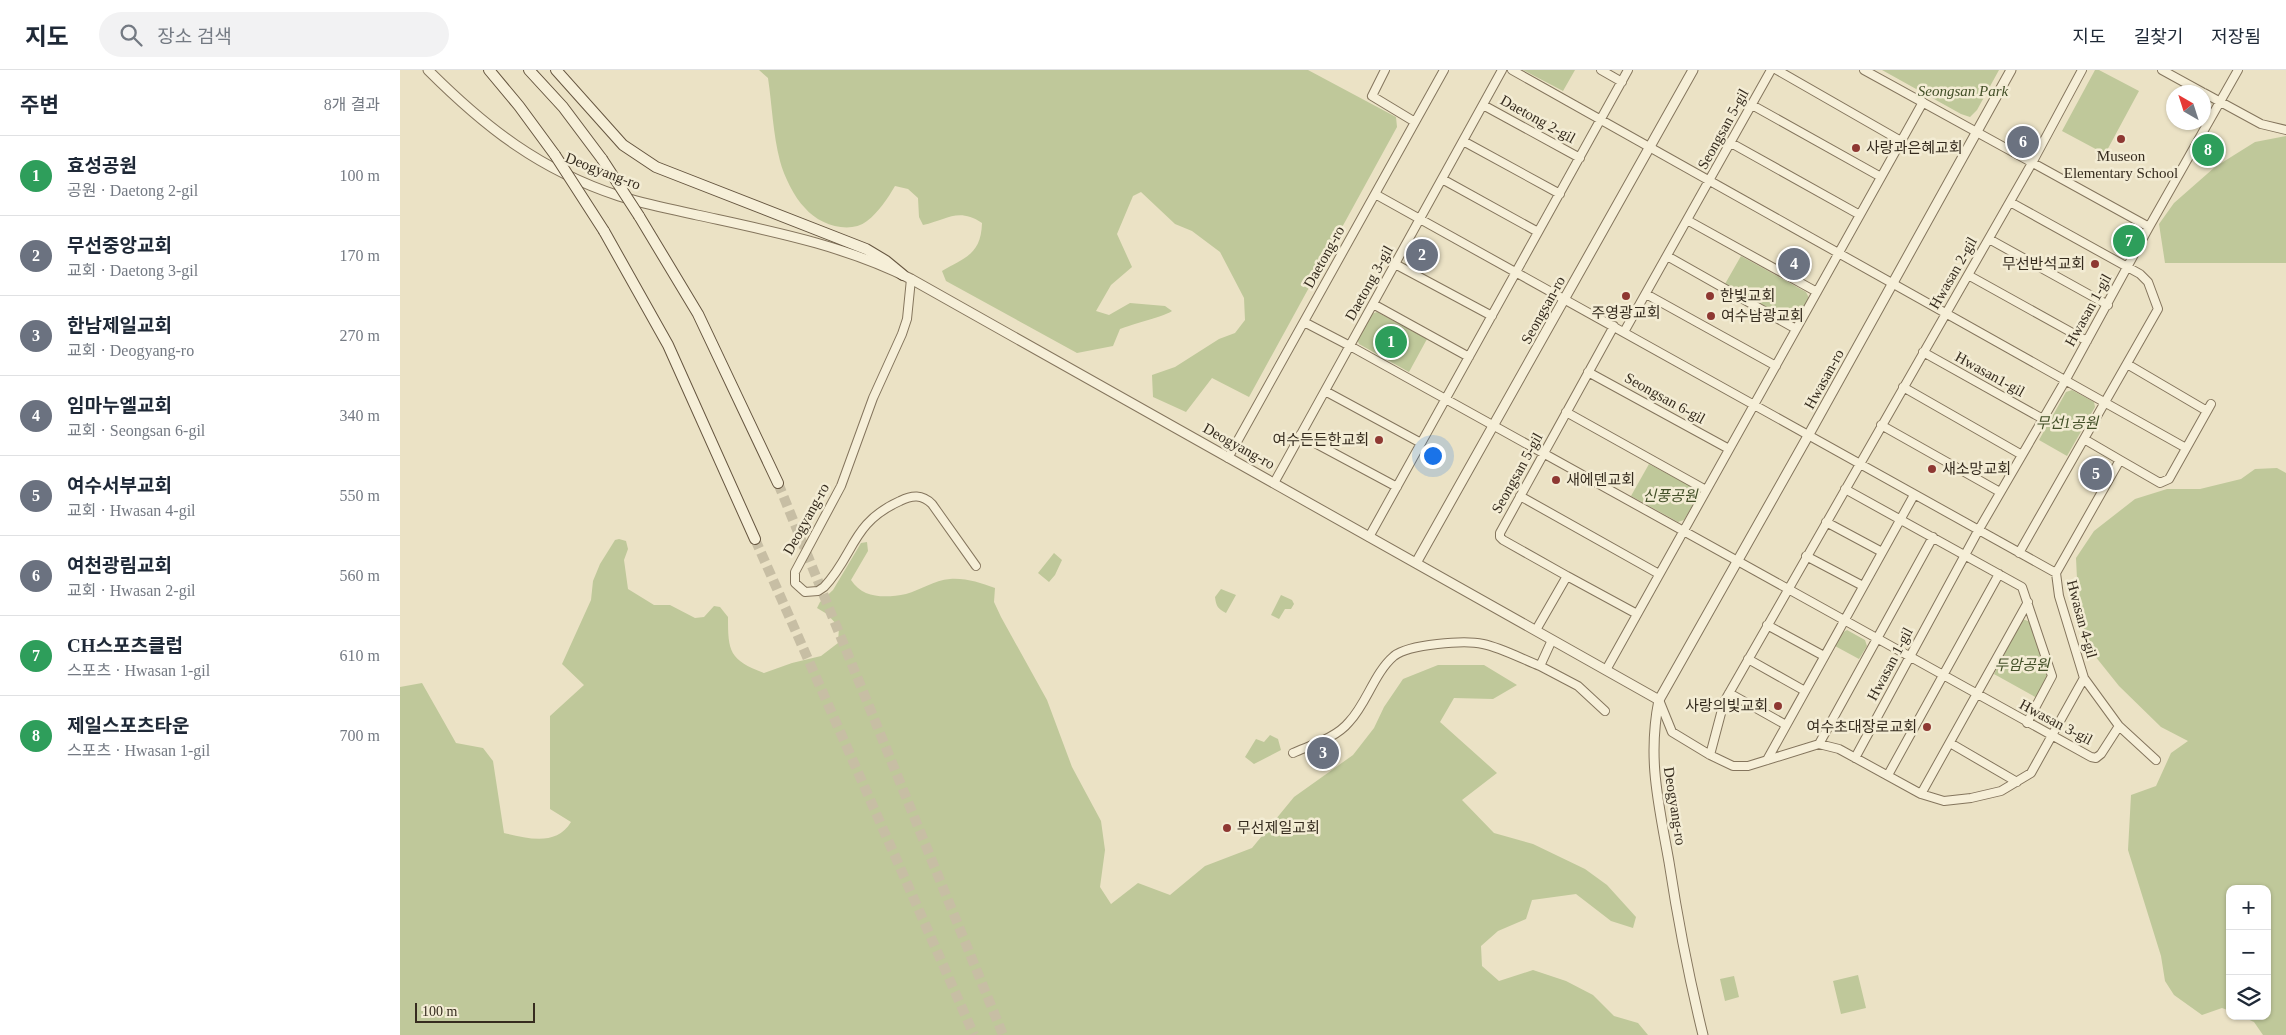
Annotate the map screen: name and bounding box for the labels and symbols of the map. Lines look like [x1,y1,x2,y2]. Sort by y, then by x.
park label: Seongsan Park [1918,83,2009,99]
north arrow [2166,85,2211,130]
street label: Seongsan 5-gil [1694,86,1752,172]
street label: Daetong 2-gil [1498,92,1578,146]
pin: 6 [2007,123,2039,161]
pin: 8 [2192,131,2224,169]
marker: Museon Elementary School [2115,133,2127,145]
place label: 사랑과은혜교회 [1866,140,1963,156]
marker: 사랑과은혜교회 [1850,142,1862,154]
place label: Museon Elementary School [2064,148,2178,181]
street label: Deogyang-ro [563,149,643,193]
pin: 7 [2113,222,2145,260]
street label: Daetong-ro [1300,223,1348,291]
street label: Hwasan 2-gil [1926,234,1980,312]
pin: 2 [1406,236,1438,274]
street label: Daetong 3-gil [1342,243,1396,323]
pin: 4 [1778,245,1810,283]
place label: 무선반석교회 [2002,256,2085,272]
marker: 무선반석교회 [2089,258,2101,270]
street label: Hwasan 1-gil [2062,271,2114,349]
street label: Seongsan-ro [1518,273,1568,347]
place label: 한빛교회 [1720,288,1775,304]
marker: 주영광교회 [1620,290,1632,302]
marker: 한빛교회 [1704,290,1716,302]
place label: 주영광교회 [1591,305,1661,321]
place label: 여수남광교회 [1721,308,1804,324]
marker: 여수남광교회 [1705,310,1717,322]
pin: 1 [1375,323,1407,361]
street label: Hwasan-ro [1801,346,1847,412]
street label: Hwasan1-gil [1953,348,2027,400]
street label: Seongsan 6-gil [1622,369,1708,427]
park label: 무선1공원 [2036,415,2100,431]
street label: Deogyang-ro [1201,420,1277,472]
street label: Seongsan 5-gil [1488,430,1546,516]
place label: 여수든든한교회 [1272,432,1369,448]
marker: 여수든든한교회 [1373,434,1385,446]
your location [1420,443,1446,469]
pin: 5 [2080,455,2112,493]
place label: 새소망교회 [1942,461,2011,477]
marker: 새소망교회 [1926,463,1938,475]
place label: 새에덴교회 [1566,472,1635,488]
marker: 새에덴교회 [1550,474,1562,486]
street label: Deogyang-ro [780,481,832,557]
park label: 신풍공원 [1642,488,1699,504]
street label: Hwasan 4-gil [2064,578,2100,660]
street label: Hwasan 1-gil [1864,625,1916,703]
park label: 두암공원 [1994,657,2051,673]
street label: Hwasan 3-gil [2017,696,2095,748]
place label: 사랑의빛교회 [1685,698,1768,714]
marker: 사랑의빛교회 [1772,700,1784,712]
place label: 여수초대장로교회 [1807,719,1917,735]
marker: 여수초대장로교회 [1921,721,1933,733]
pin: 3 [1307,734,1339,772]
street label: Deogyang-ro [1661,766,1689,846]
place label: 무선제일교회 [1237,820,1320,836]
marker: 무선제일교회 [1221,822,1233,834]
scale bar [415,1000,535,1023]

